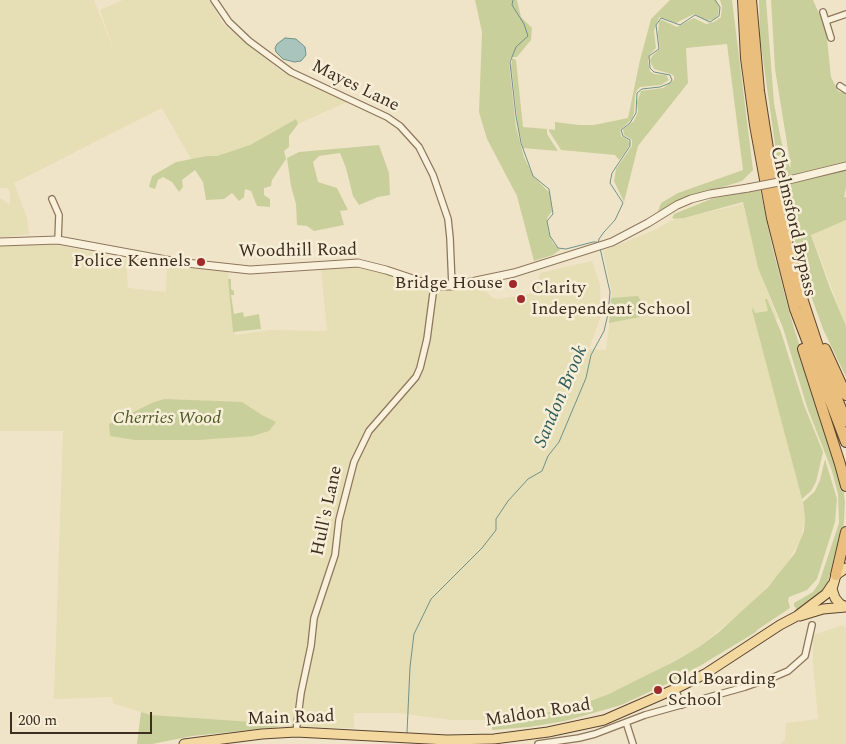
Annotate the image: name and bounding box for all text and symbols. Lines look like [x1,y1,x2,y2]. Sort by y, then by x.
street label: Mayes Lane [308,56,402,118]
street label: Chelmsford Bypass [764,145,820,299]
street label: Woodhill Road [238,240,358,264]
place label: Police Kennels [73,251,191,273]
marker: Police Kennels [195,256,207,268]
place label: Bridge House [395,273,503,295]
marker: Bridge House [507,278,519,290]
place label: Clarity Independent School [531,278,691,320]
marker: Clarity Independent School [515,293,527,305]
water label: Sandon Brook [530,342,594,452]
park label: Cherries Wood [113,408,221,430]
street label: Hull's Lane [308,464,348,558]
place label: Old Boarding School [668,669,776,712]
marker: Old Boarding School [652,684,664,696]
street label: Maldon Road [484,695,592,733]
scale bar [12,702,155,734]
street label: Main Road [247,707,335,731]
text: 200 m [18,709,57,732]

